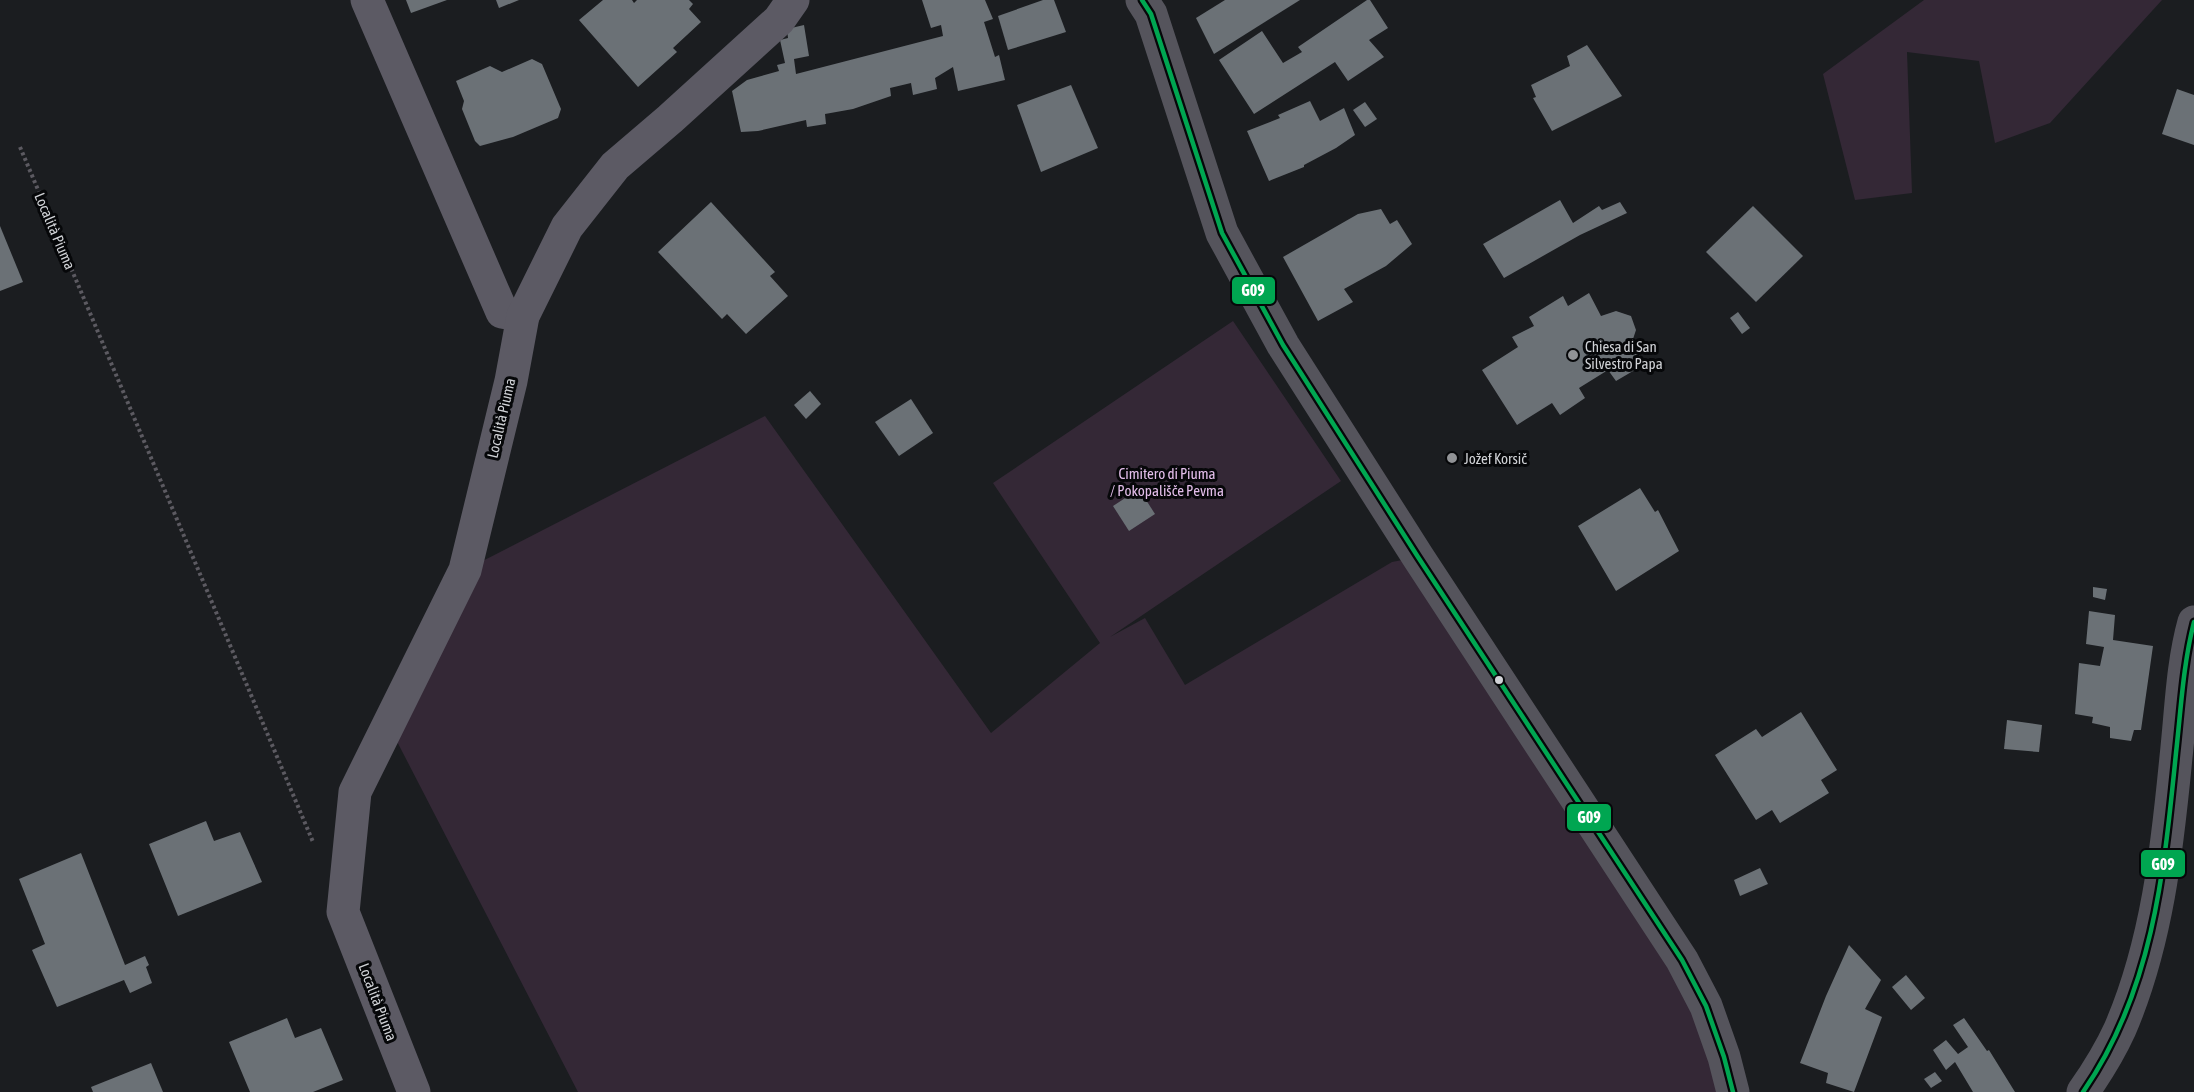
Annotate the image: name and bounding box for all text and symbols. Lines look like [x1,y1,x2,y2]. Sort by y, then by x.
street label: Località Piuma [31,190,79,272]
line badge: G09 [1231,276,1276,305]
text: G09 [1241,281,1265,299]
place label: Chiesa di San Silvestro Papa [1585,338,1663,372]
marker: Chiesa di San Silvestro Papa [1566,348,1580,362]
street label: Località Piuma [484,376,518,460]
place label: Jožef Korsič [1464,450,1527,467]
marker: Jožef Korsič [1445,451,1459,465]
park label: Cimitero di Piuma / Pokopališče Pevma [1110,465,1224,499]
unlabelled marker [1493,674,1505,686]
line badge: G09 [1566,803,1612,832]
text: G09 [1577,808,1601,826]
line badge: G09 [2140,849,2186,878]
text: G09 [2151,855,2175,873]
street label: Località Piuma [355,961,401,1043]

